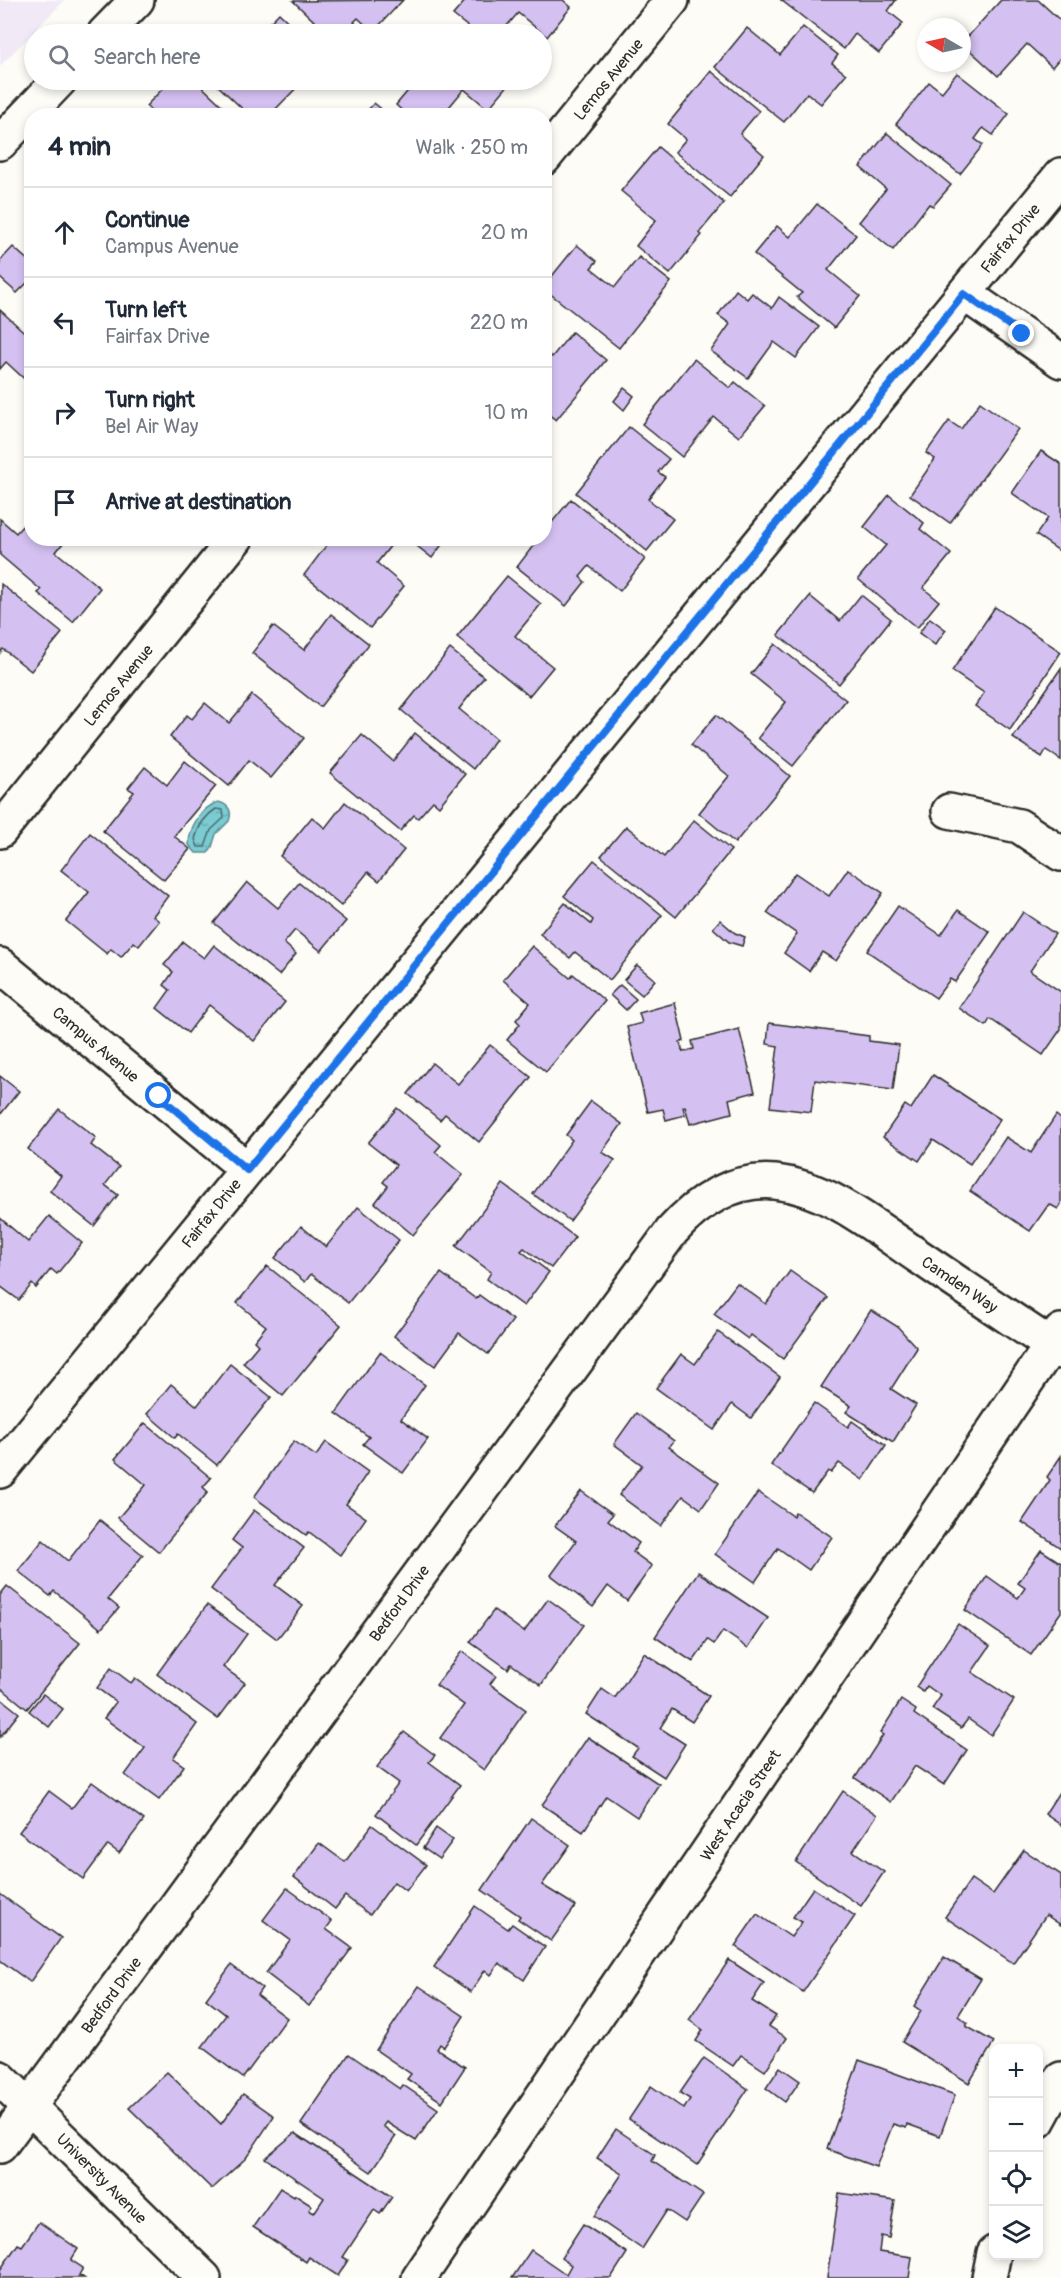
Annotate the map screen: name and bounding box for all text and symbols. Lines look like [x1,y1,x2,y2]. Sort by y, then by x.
north arrow [917,18,971,72]
search box [24,24,552,90]
street label: Lemos Avenue [570,35,648,125]
icon: search [45,41,78,74]
text: Search here [93,43,200,71]
text: 4 min [48,131,111,163]
text: Walk · 250 m [416,135,528,160]
street label: Fairfax Drive [977,200,1045,277]
text: Continue [105,206,189,234]
icon: ahead [48,216,81,249]
text: 20 m [481,220,528,245]
text: Campus Avenue [105,234,239,259]
text: Turn left [105,296,187,324]
icon: left [48,306,81,339]
text: 220 m [470,310,528,335]
route end [1008,320,1034,346]
text: Fairfax Drive [105,324,210,349]
text: Turn right [105,386,195,414]
icon: right [48,396,81,429]
text: 10 m [484,400,528,425]
text: Bel Air Way [105,414,198,439]
icon: arrive [48,486,81,519]
text: Arrive at destination [105,488,291,516]
street label: Lemos Avenue [80,641,158,731]
street label: Campus Avenue [48,1003,143,1087]
route start [145,1082,171,1108]
street label: Fairfax Drive [178,1175,246,1252]
street label: Camden Way [918,1252,1001,1318]
street label: Bedford Drive [365,1561,434,1646]
street label: West Acacia Street [696,1746,786,1865]
street label: Bedford Drive [77,1953,146,2038]
map controls [989,2044,1043,2260]
button: + [989,2044,1043,2098]
button: − [989,2098,1043,2152]
street label: University Avenue [52,2129,151,2228]
button: locate [989,2152,1043,2206]
button: layers [989,2206,1043,2260]

